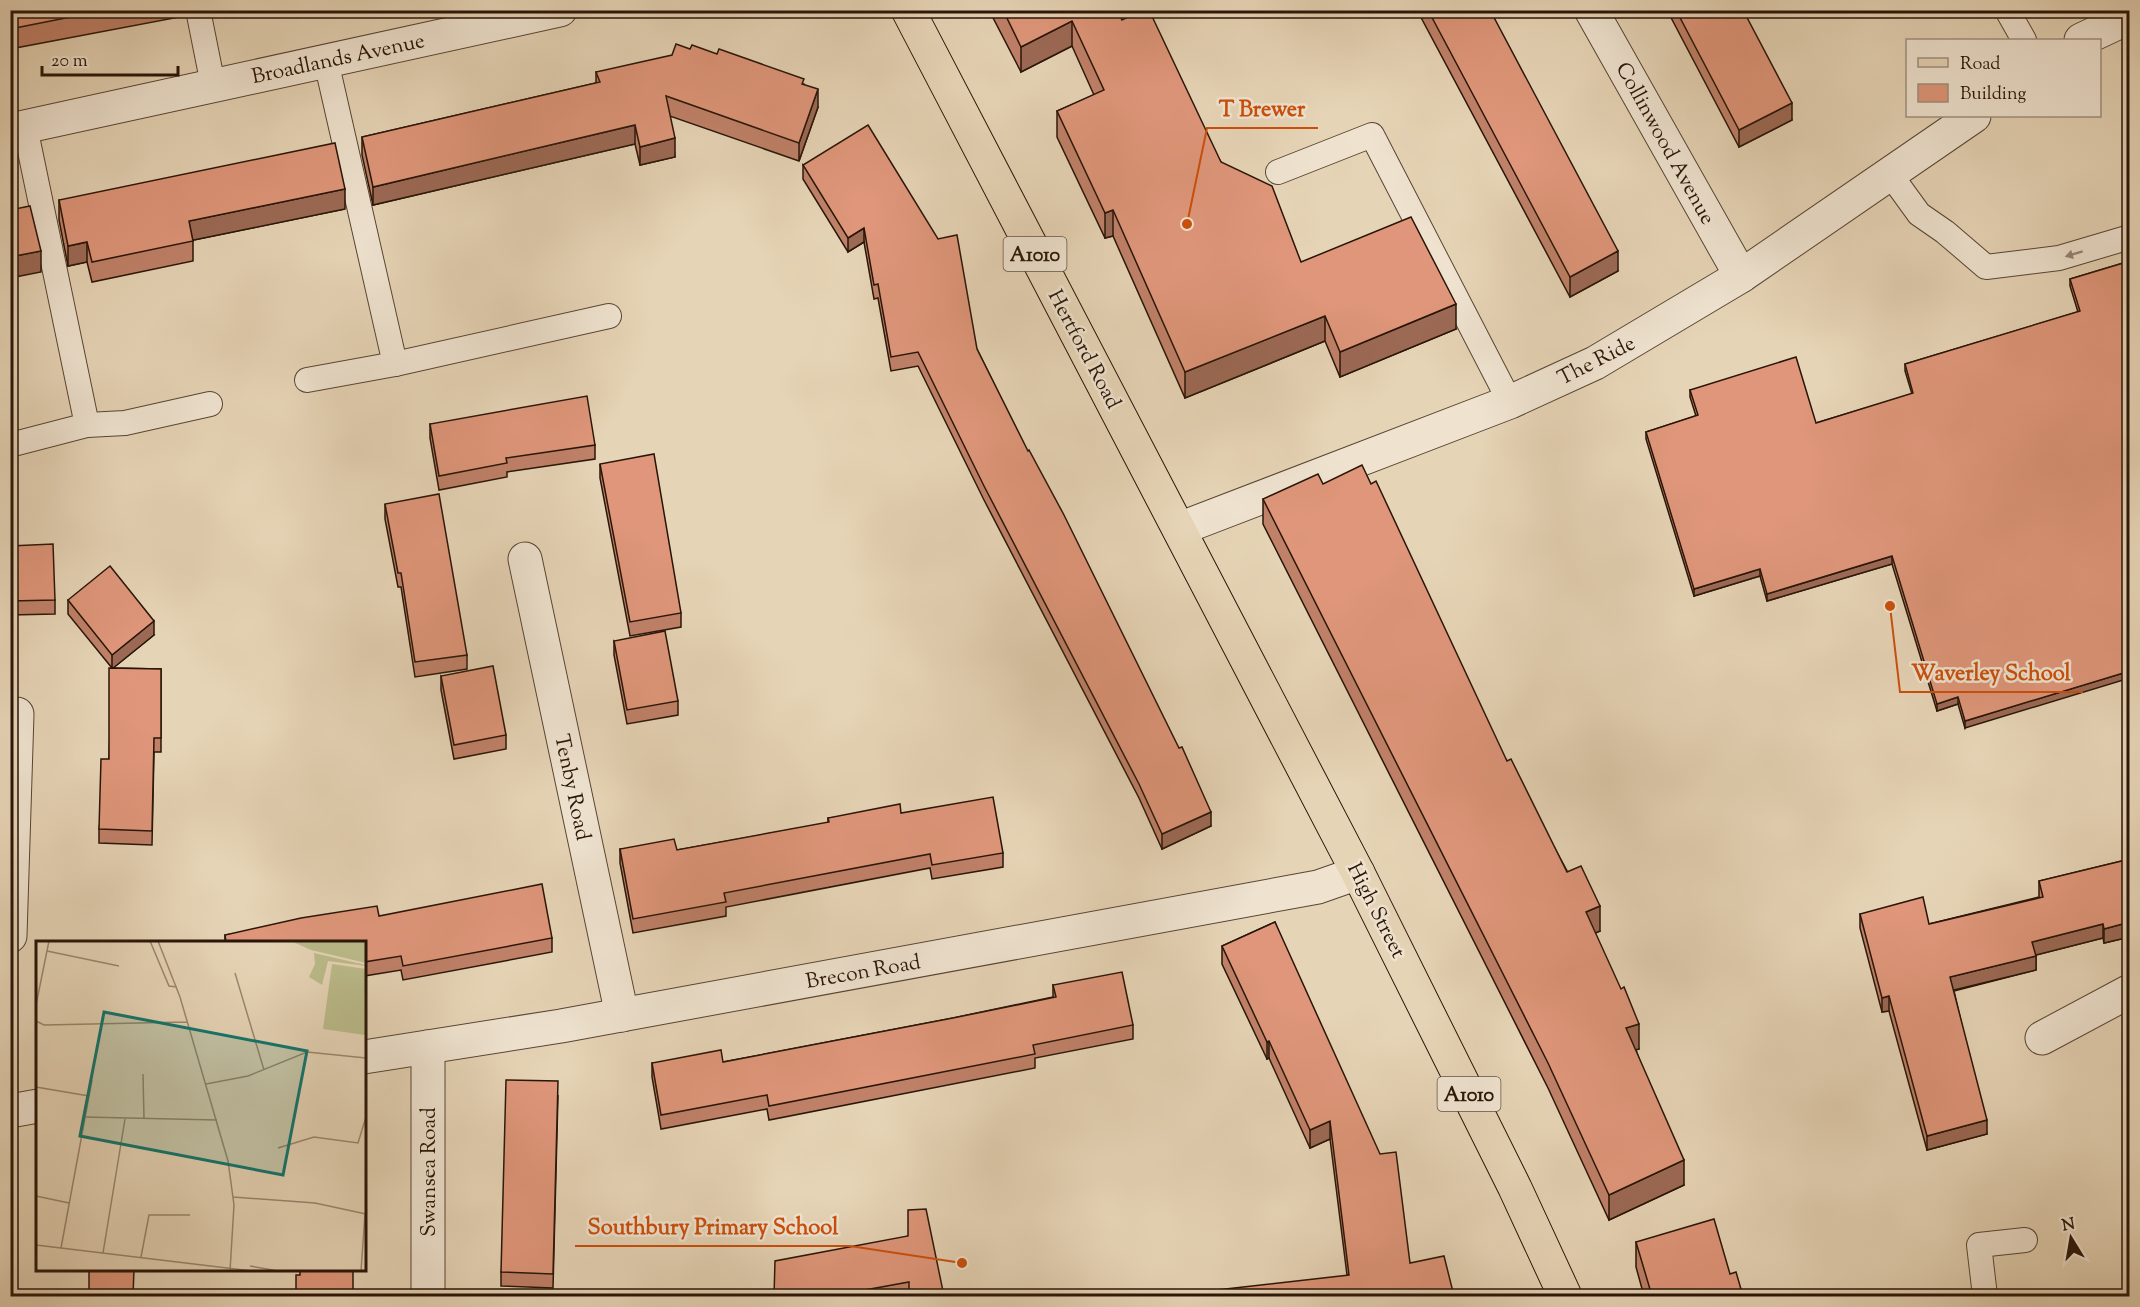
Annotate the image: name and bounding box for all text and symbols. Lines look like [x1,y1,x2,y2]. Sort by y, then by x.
street label: Broadlands Avenue [249,27,428,93]
scale bar [42,39,178,77]
legend [1906,39,2101,117]
text: 20 m [51,49,88,75]
text: Road [1960,52,2000,78]
street label: Collinwood Avenue [1607,57,1721,231]
text: Building [1960,82,2026,108]
callout: T Brewer [1207,88,1318,128]
text: T Brewer [1219,95,1306,127]
road number: A1010 [1004,237,1066,271]
one-way arrow [2065,250,2083,259]
street label: Hertford Road [1039,285,1127,415]
street label: The Ride [1553,329,1641,394]
callout: Waverley School [1900,652,2083,692]
text: Waverley School [1911,659,2072,691]
street label: Tenby Road [545,732,597,843]
street label: High Street [1338,858,1412,964]
inset map [36,941,366,1271]
street label: Brecon Road [804,948,923,998]
road number: A1010 [1438,1077,1500,1111]
street label: Swansea Road [415,1107,445,1237]
callout: Southbury Primary School [575,1206,850,1246]
north arrow [2041,1208,2101,1268]
text: Southbury Primary School [588,1213,839,1245]
text: N [2060,1213,2077,1238]

